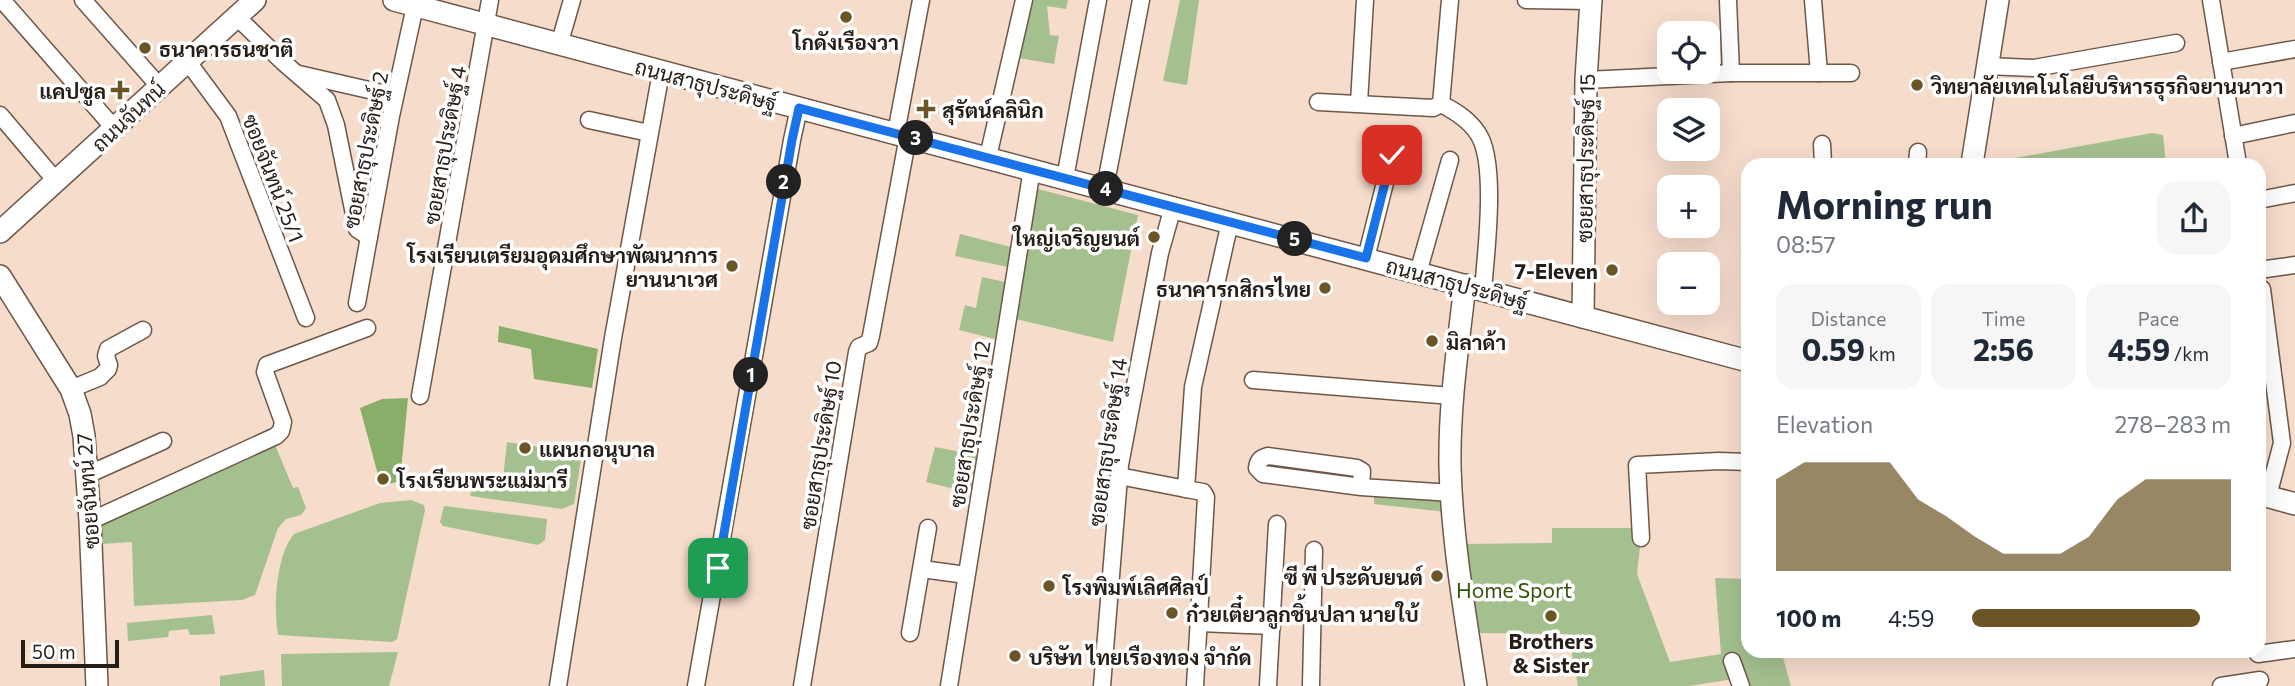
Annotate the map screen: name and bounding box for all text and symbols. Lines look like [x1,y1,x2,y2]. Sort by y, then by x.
marker: โกดังเรืองวา [838,9,854,25]
map controls [1657,21,1720,315]
button: locate [1657,21,1720,84]
place label: โกดังเรืองวา [791,29,899,54]
place label: ธนาคารธนชาติ [159,36,293,61]
marker: ธนาคารธนชาติ [137,40,153,56]
street label: ถนนสาธุประดิษฐ์ [632,53,780,118]
street label: ซอยสาธุประดิษฐ์ 4 [418,63,473,227]
street label: ซอยสาธุประดิษฐ์ 2 [337,69,395,231]
street label: ซอยสาธุประดิษฐ์ 15 [1571,73,1602,243]
place label: วิทยาลัยเทคโนโลยีบริหารธุรกิจยานนาวา [1930,73,2283,102]
street label: ถนนจันทน์ [86,76,170,156]
marker: วิทยาลัยเทคโนโลยีบริหารธุรกิจยานนาวา [1909,77,1925,93]
place label: แคปซูล [39,78,106,106]
marker: แคปซูล [112,82,128,98]
place label: สุรัตน์คลินิก [942,97,1044,126]
button: layers [1657,98,1720,161]
marker: สุรัตน์คลินิก [916,99,936,119]
street label: ซอยจันทน์ 25/1 [238,110,310,246]
pin: 3 [898,120,934,156]
pin [1362,125,1422,185]
text: 3 [910,126,921,149]
icon: check [1373,136,1411,174]
pin: 2 [766,164,802,200]
text: 2 [778,170,789,193]
pin: 4 [1088,172,1124,206]
button: + [1657,175,1720,238]
text: 4 [1100,177,1111,200]
text: Morning run [1776,180,1993,227]
button: share [2157,181,2231,255]
pin: 5 [1278,222,1312,256]
place label: ใหญ่เจริญยนต์ [1011,225,1141,252]
text: 5 [1289,227,1300,250]
marker: ใหญ่เจริญยนต์ [1146,229,1162,245]
text: 08:57 [1776,230,1836,258]
place label: โรงเรียนเตรียมอุดมศึกษาพัฒนาการ ยานนาเวศ [405,242,718,291]
street label: ถนนสาธุประดิษฐ์ [1383,252,1531,317]
button: − [1657,252,1720,315]
marker: โรงเรียนเตรียมอุดมศึกษาพัฒนาการ ยานนาเวศ [724,258,740,274]
place label: 7-Eleven [1514,258,1598,283]
marker: 7-Eleven [1604,262,1620,278]
place label: ธนาคารกสิกรไทย [1156,276,1311,301]
marker: ธนาคารกสิกรไทย [1317,280,1333,296]
text: Distance [1811,307,1886,330]
text: Time [1982,307,2025,330]
text: Pace [2138,307,2179,330]
place label: มิลาด้า [1446,329,1506,354]
text: 0.59 [1802,330,1865,367]
text: 2:56 [1973,330,2034,367]
text: 4:59 [2108,330,2170,367]
marker: มิลาด้า [1424,333,1440,349]
street label: ซอยสาธุประดิษฐ์ 12 [943,339,998,510]
text: km [1865,342,1895,365]
text: /km [2170,342,2209,365]
street label: ซอยสาธุประดิษฐ์ 14 [1083,356,1134,528]
pin: 1 [734,358,768,392]
street label: ซอยสาธุประดิษฐ์ 10 [794,359,849,532]
text: 1 [746,363,755,386]
text: Elevation [1776,410,1873,438]
text: 278–283 m [2115,410,2231,438]
street label: ซอยจันทน์ 27 [70,432,104,550]
place label: แผนกอนุบาล [539,436,655,465]
marker: แผนกอนุบาล [517,440,533,456]
place label: โรงเรียนพระแม่มารี [395,467,568,492]
marker: โรงเรียนพระแม่มารี [375,471,391,487]
pin [688,538,748,598]
icon: arrive [699,549,737,587]
place label: ซี พี ประดับยนต์ [1284,564,1424,589]
marker: ซี พี ประดับยนต์ [1429,568,1445,584]
place label: โรงพิมพ์เลิศศิลป์ [1061,573,1209,599]
park label: Home Sport [1456,577,1572,602]
marker: โรงพิมพ์เลิศศิลป์ [1041,578,1057,594]
place label: ก๋วยเตี๋ยวลูกชิ้นปลา นายใบ้ [1186,594,1420,629]
text: 100 m [1776,604,1841,632]
text: 4:59 [1888,604,1934,632]
marker: ก๋วยเตี๋ยวลูกชิ้นปลา นายใบ้ [1164,605,1180,621]
marker: Brothers & Sister [1543,608,1559,624]
place label: Brothers & Sister [1509,628,1594,677]
scale bar [21,637,119,669]
text: 50 m [32,640,76,663]
place label: บริษัท ไทยเรืองทอง จำกัด [1029,644,1252,669]
marker: บริษัท ไทยเรืองทอง จำกัด [1007,648,1023,664]

